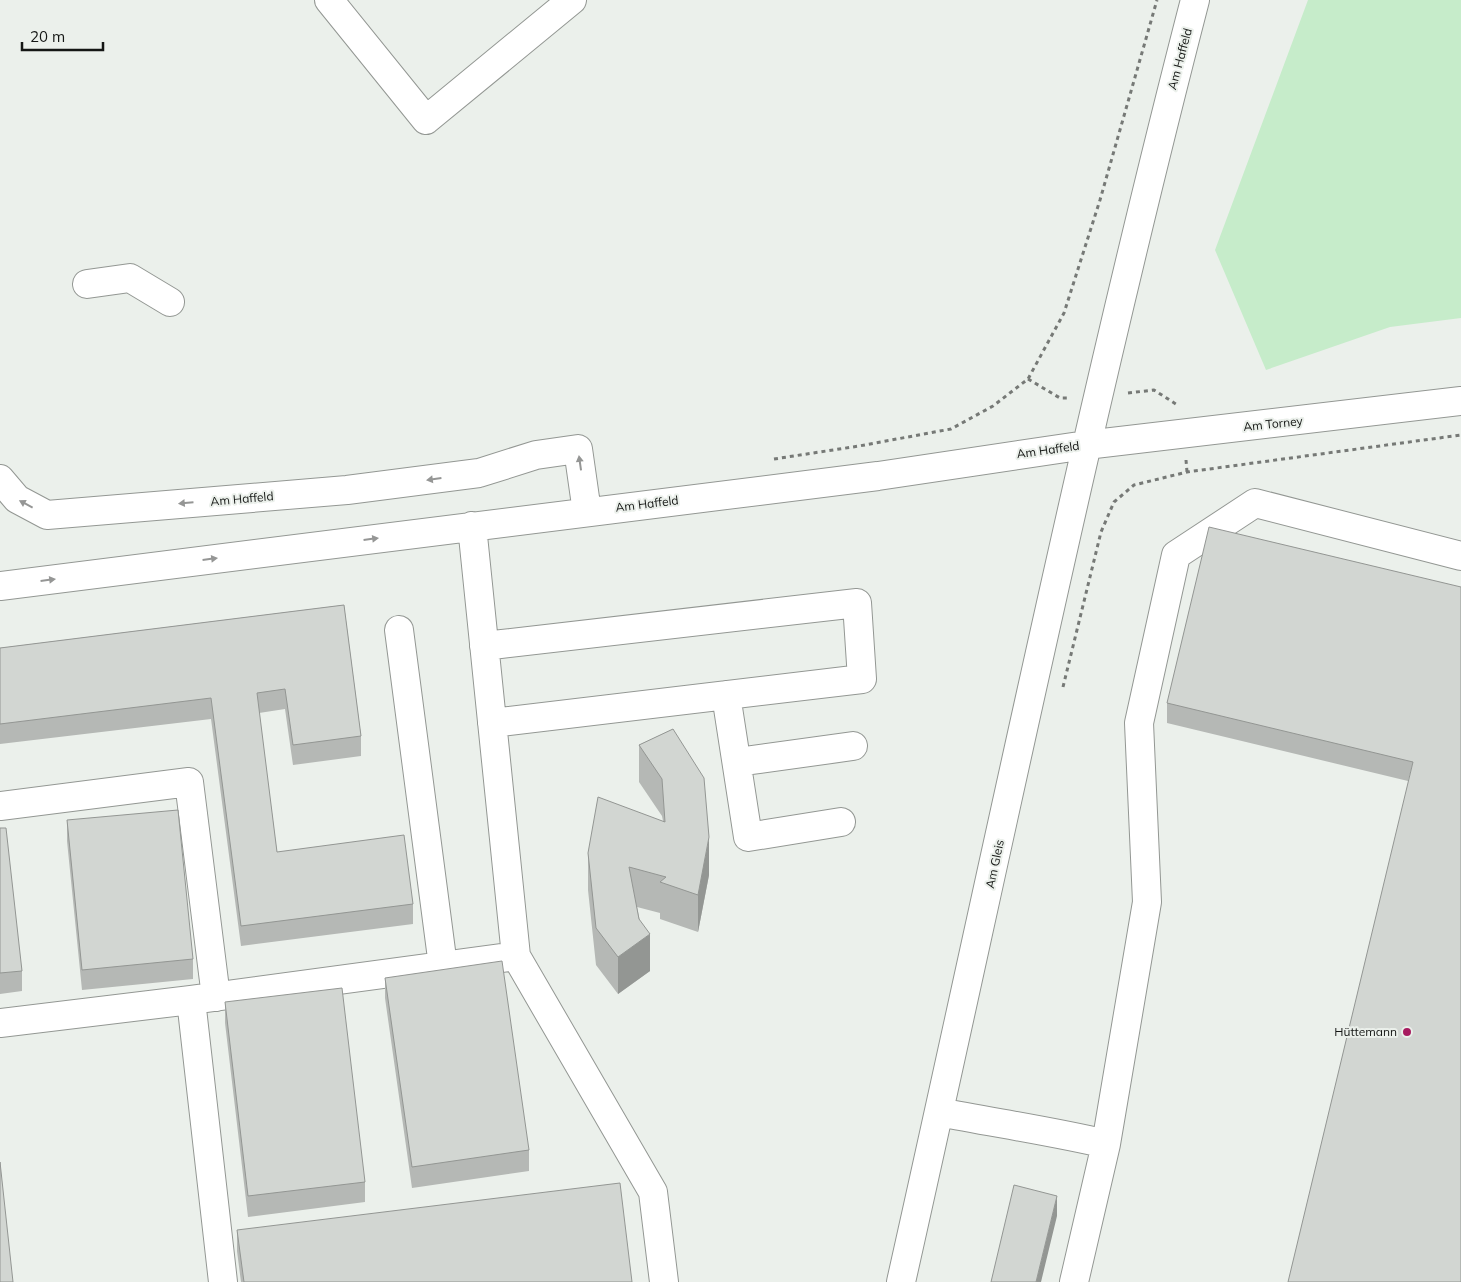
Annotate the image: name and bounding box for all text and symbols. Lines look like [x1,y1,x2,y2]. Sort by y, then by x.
scale bar [22,20,104,52]
street label: Am Haffeld [1164,26,1195,91]
text: 20 m [30,27,65,46]
street label: Am Torney [1242,413,1304,434]
street label: Am Haffeld [1016,438,1080,461]
one-way arrow [576,455,584,471]
one-way arrow [426,475,442,483]
street label: Am Haffeld [210,488,274,509]
street label: Am Haffeld [615,492,679,515]
one-way arrow [19,500,34,508]
one-way arrow [177,500,193,508]
one-way arrow [363,535,379,543]
one-way arrow [202,555,218,563]
one-way arrow [41,576,57,584]
street label: Am Gleis [982,838,1007,890]
place label: Hüttemann [1334,1024,1397,1039]
marker: Hüttemann [1401,1026,1413,1038]

